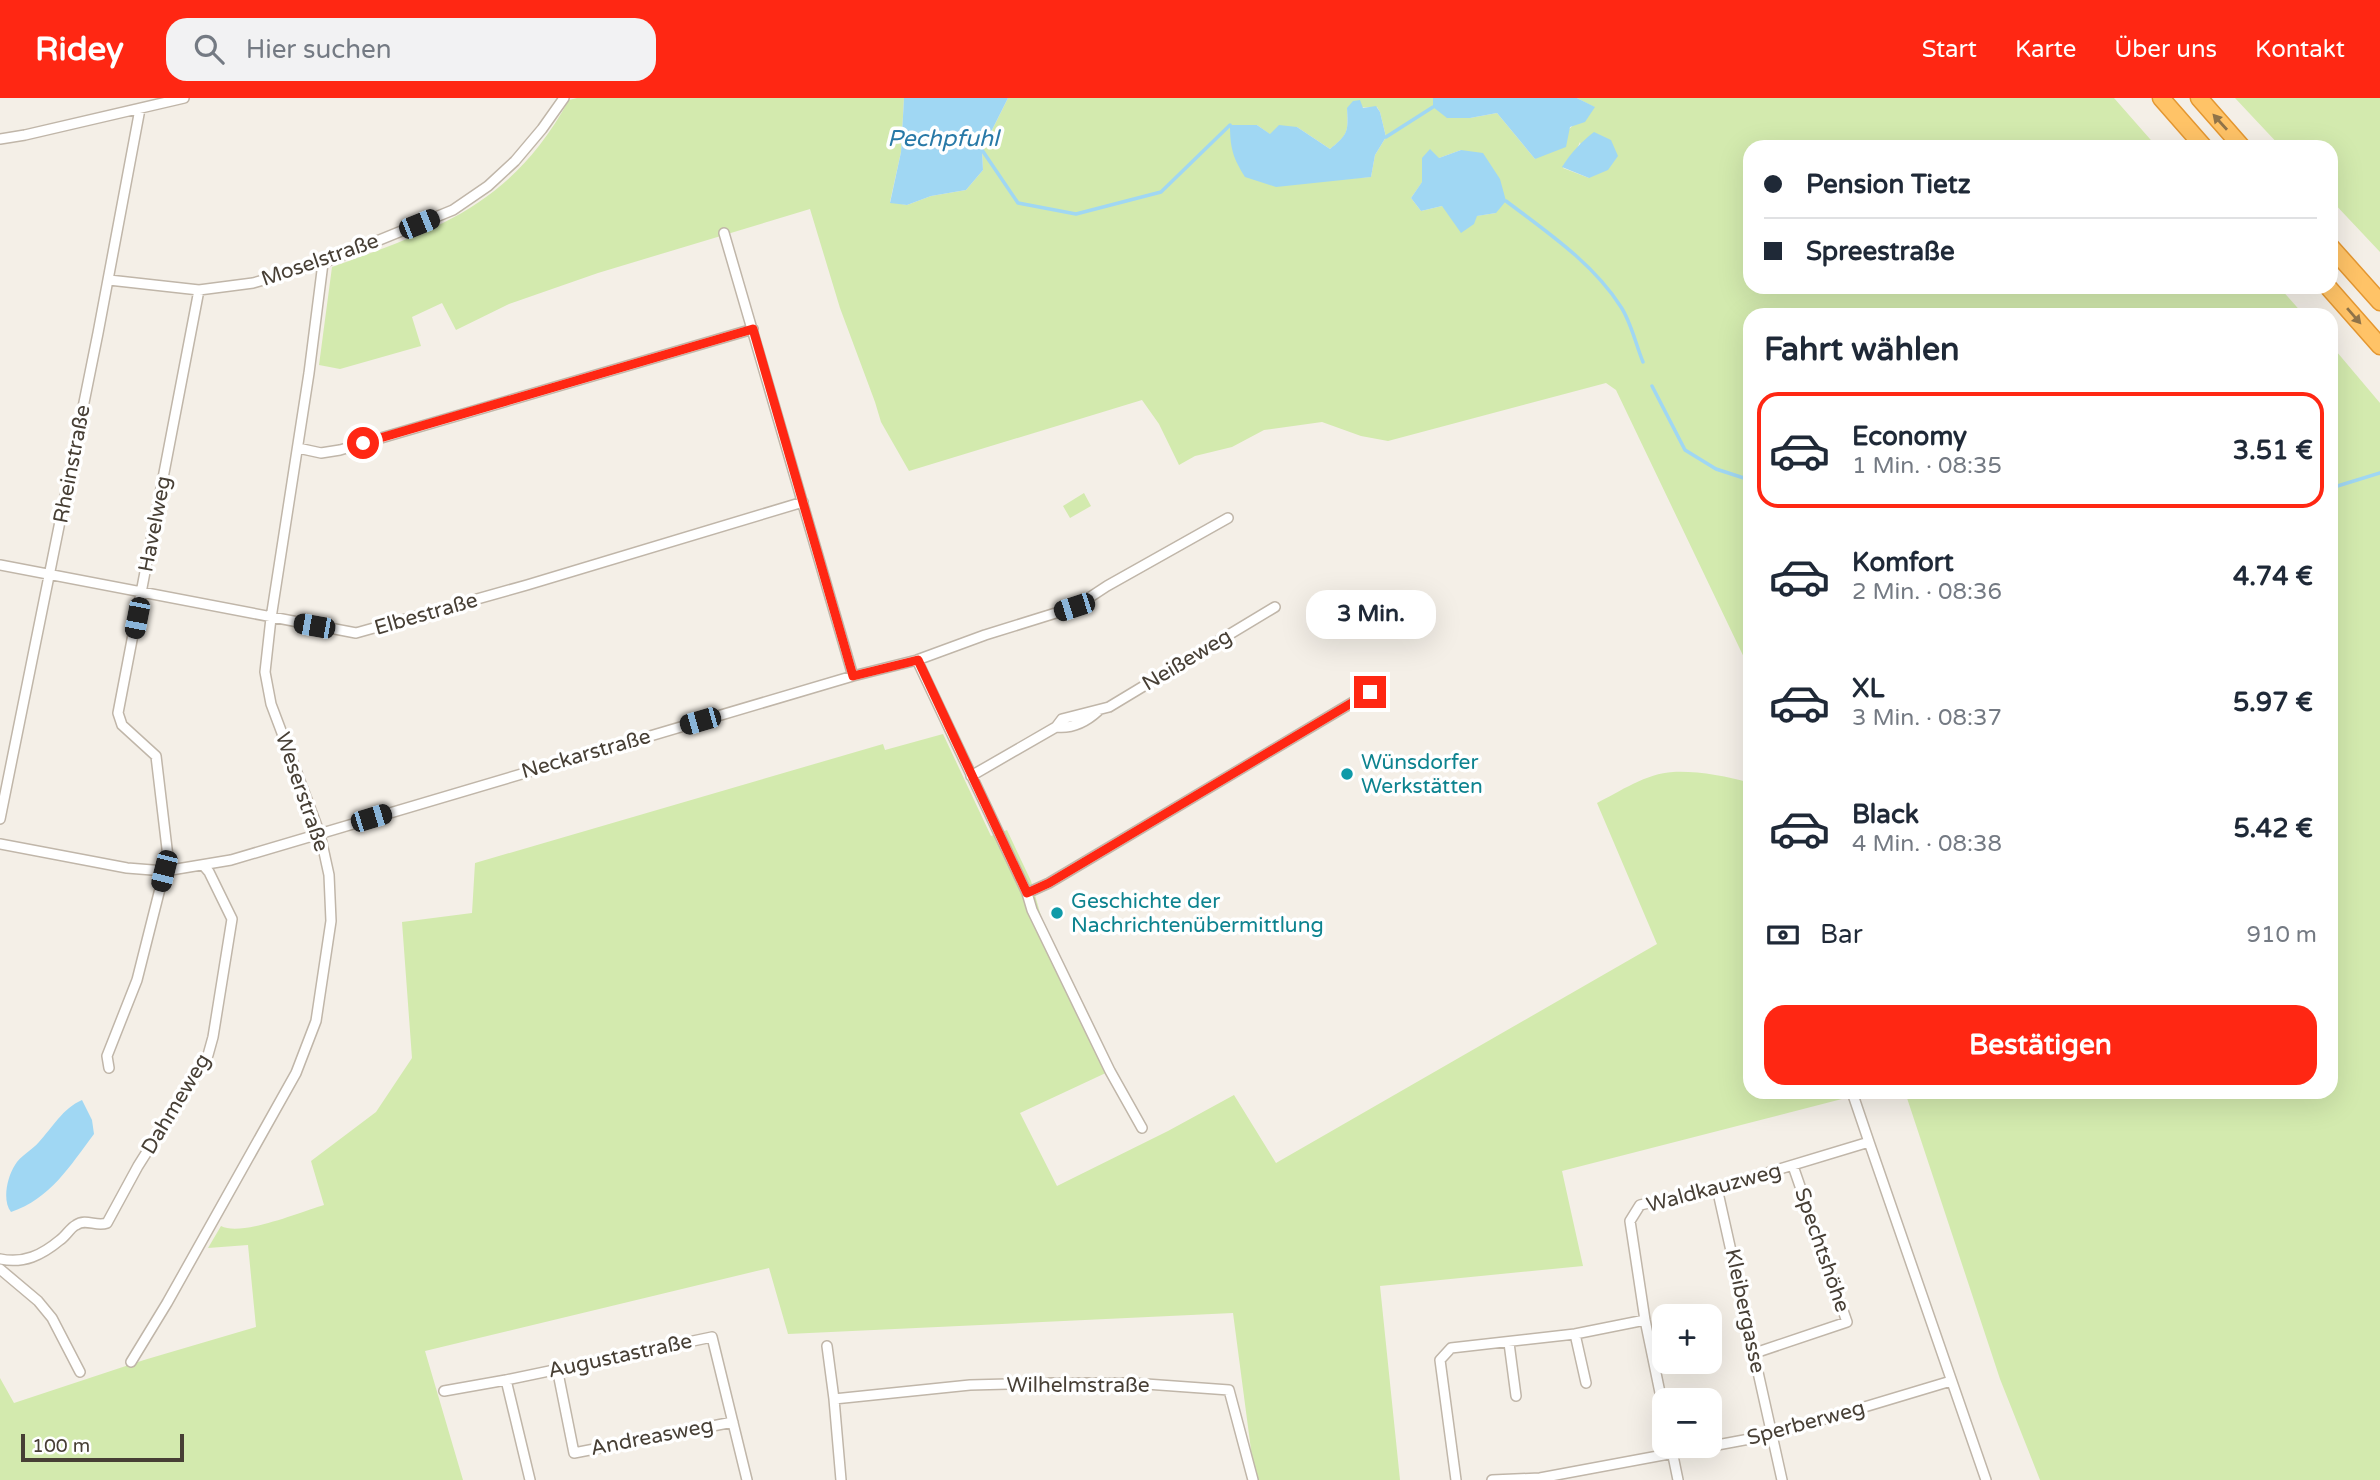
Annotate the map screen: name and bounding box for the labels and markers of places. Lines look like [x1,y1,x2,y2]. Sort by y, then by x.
place label: Wünsdorfer Werkstätten [1361,750,1483,799]
marker: Wünsdorfer Werkstätten [1339,766,1355,782]
place label: Geschichte der Nachrichtenübermittlung [1071,889,1324,938]
marker: Geschichte der Nachrichtenübermittlung [1049,905,1065,921]

